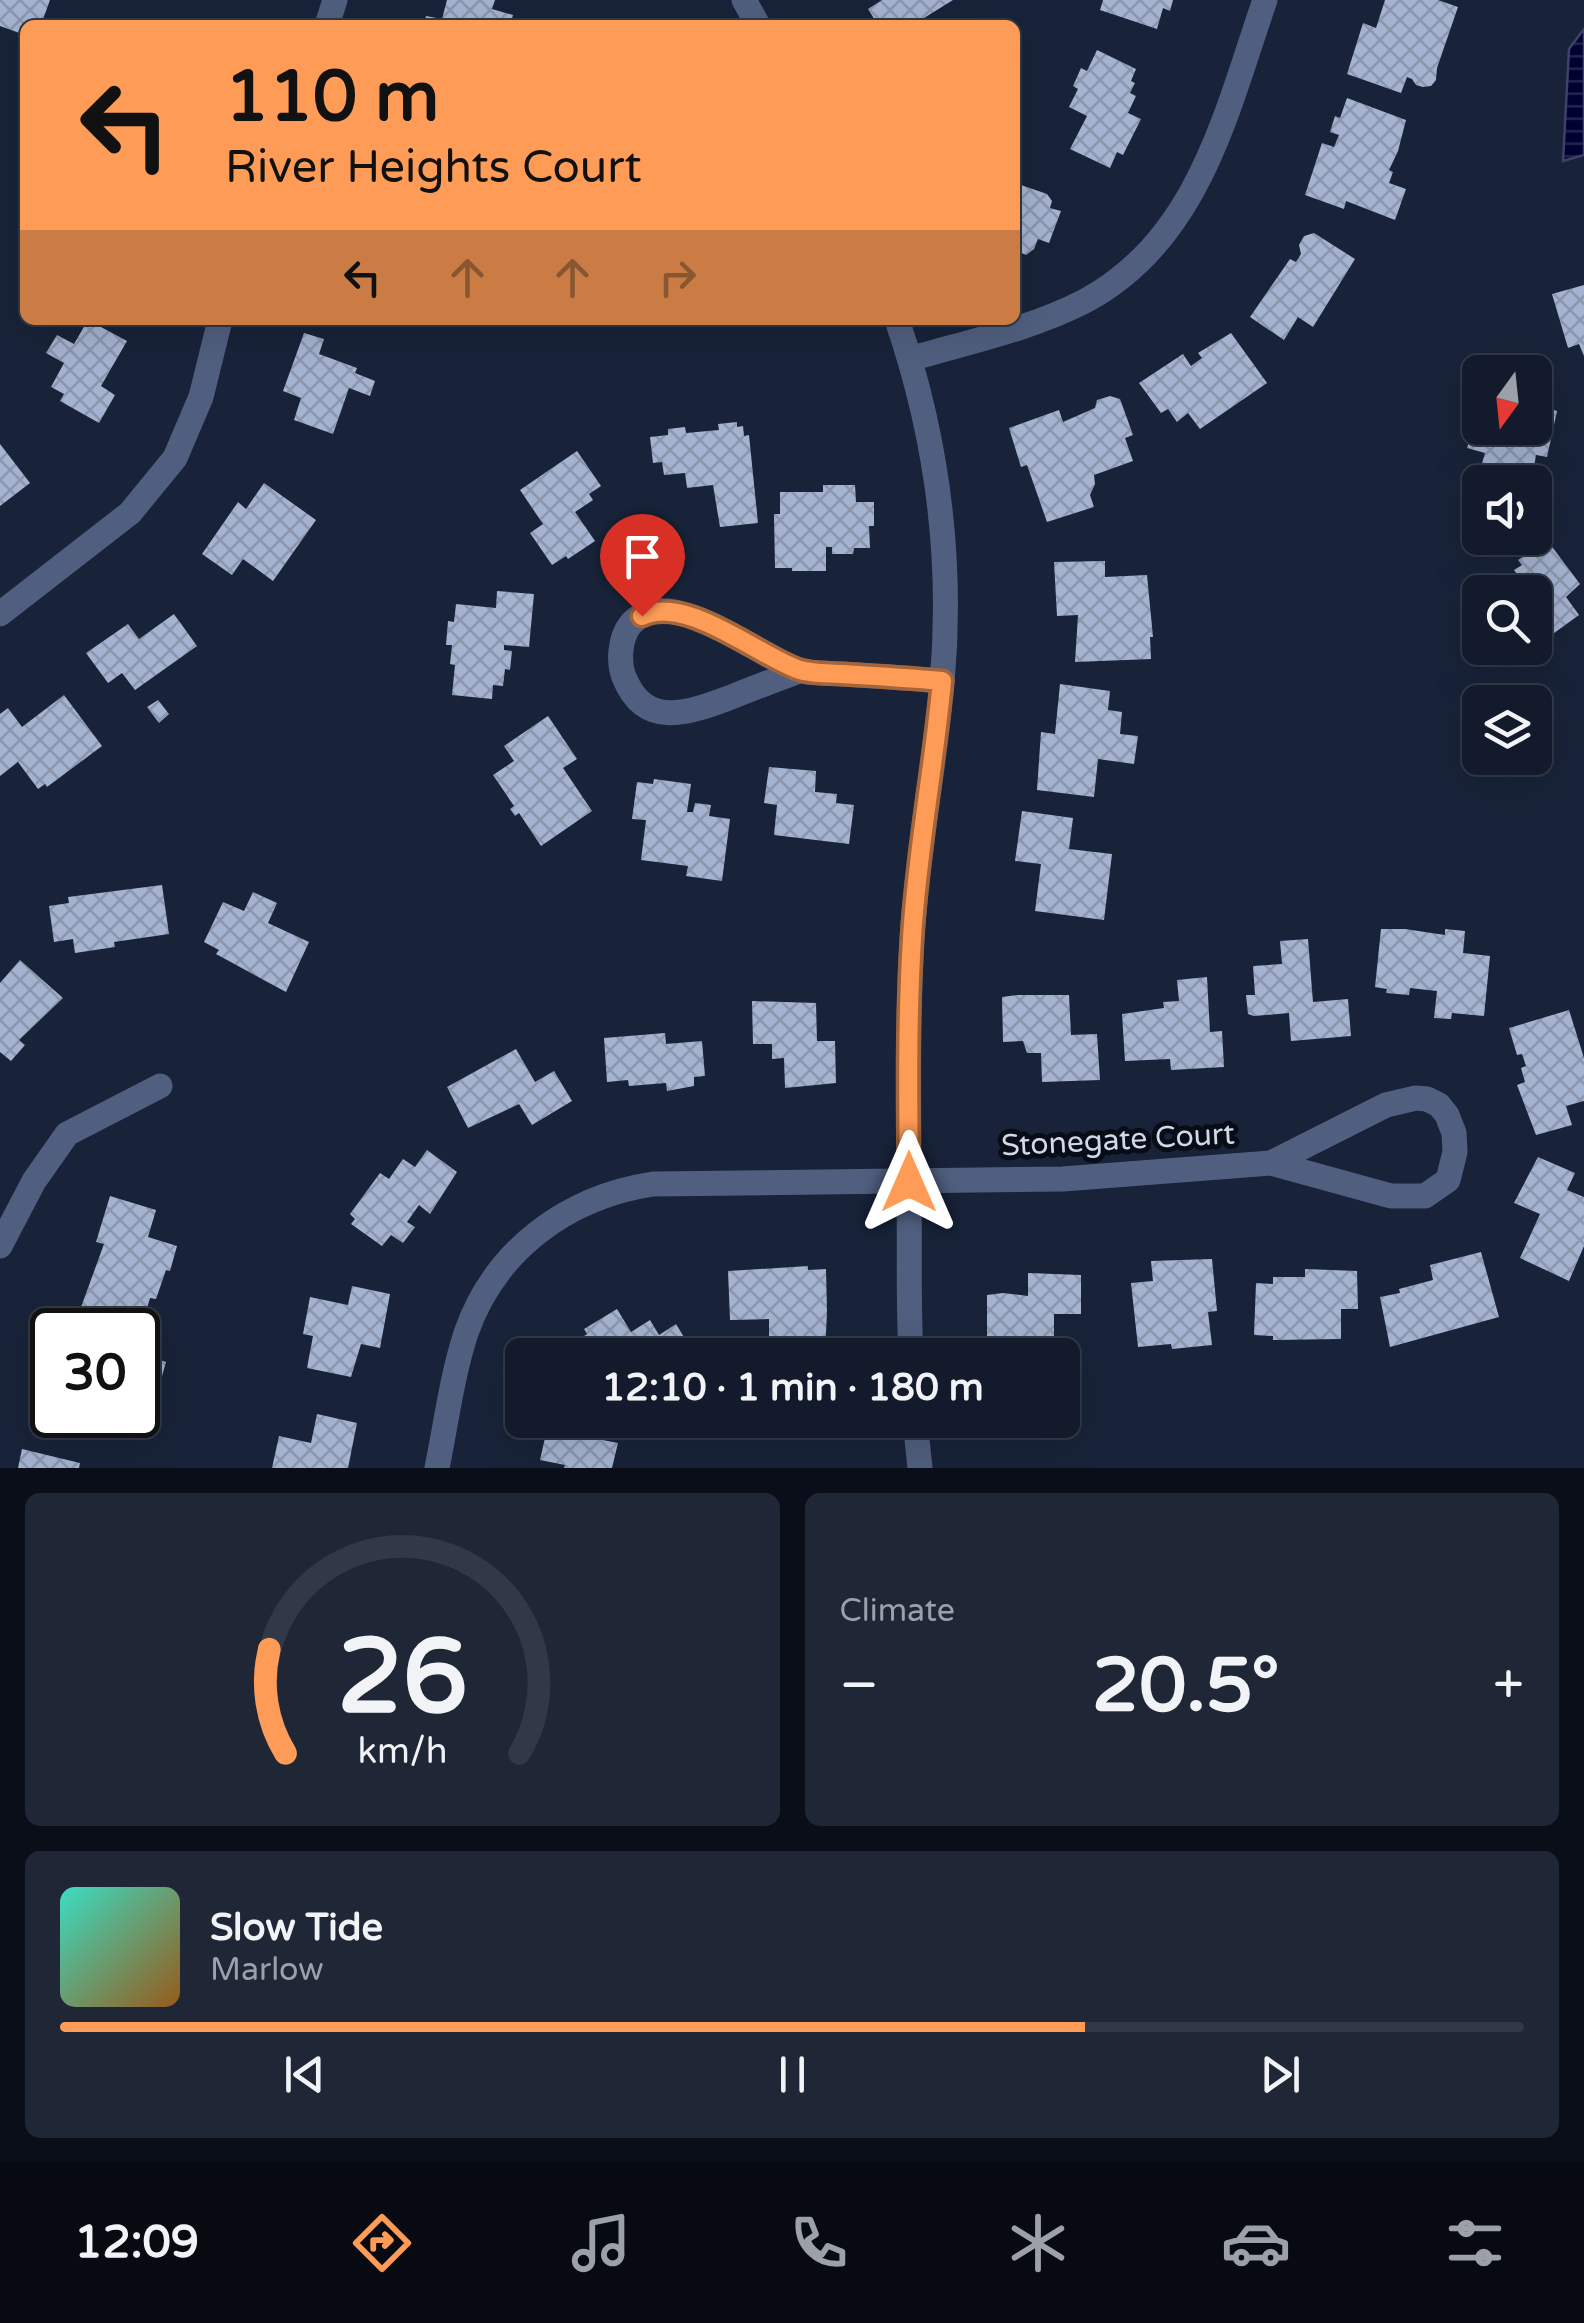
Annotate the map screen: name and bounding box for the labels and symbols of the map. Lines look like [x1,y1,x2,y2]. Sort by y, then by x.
north arrow [1462,355,1552,445]
pin [600,514,685,617]
street label: Stonegate Court [1000,1115,1236,1165]
position arrow [857,1130,961,1234]
speed limit sign: 30 [30,1308,160,1438]

